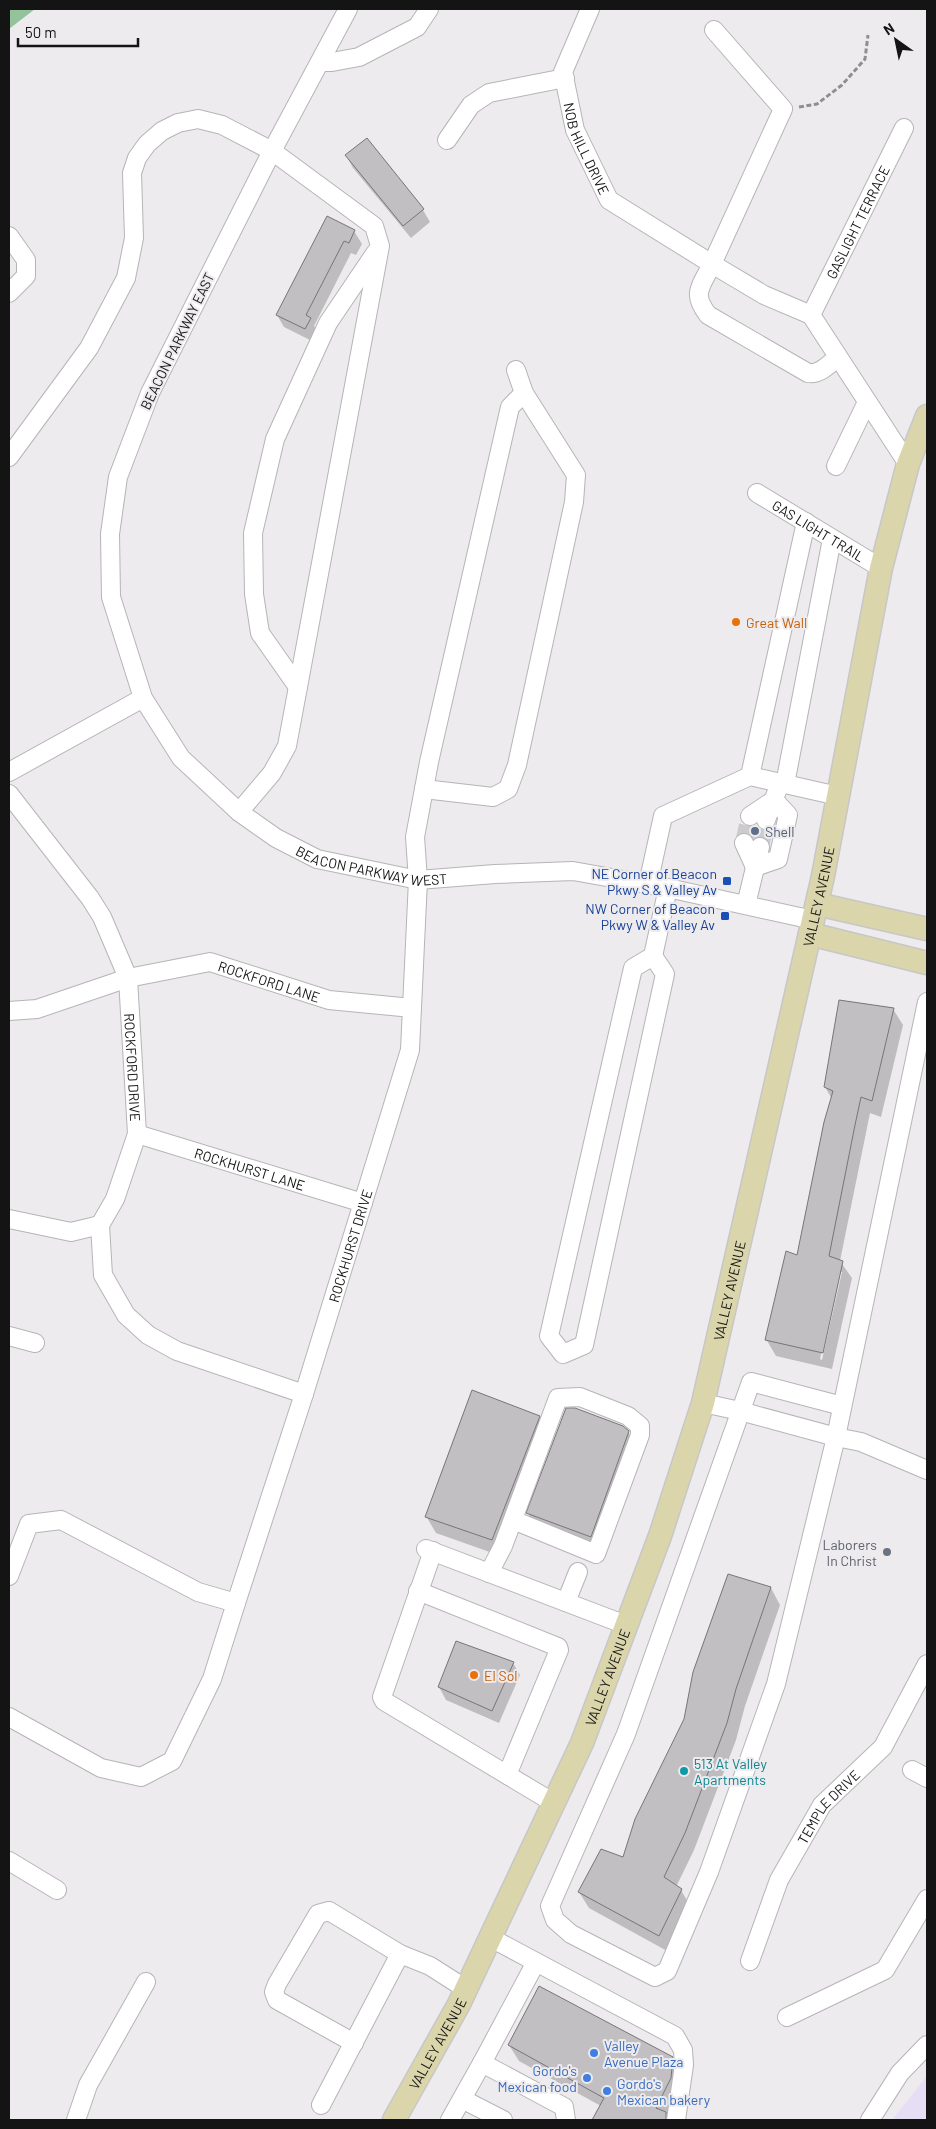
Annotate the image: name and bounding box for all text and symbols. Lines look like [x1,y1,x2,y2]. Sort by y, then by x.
scale bar [18,15,138,47]
north arrow [871,15,921,65]
text: N [880,19,897,38]
text: 50 m [25,23,57,41]
street label: NOB HILL DRIVE [561,101,613,197]
street label: GASLIGHT TERRACE [822,162,893,281]
street label: BEACON PARKWAY EAST [136,270,218,412]
street label: GAS LIGHT TRAIL [769,496,868,565]
place label: Great Wall [746,614,807,631]
marker: Great Wall [730,616,742,628]
place label: Shell [765,823,795,840]
marker: Shell [749,825,761,837]
street label: BEACON PARKWAY WEST [293,841,448,889]
street label: VALLEY AVENUE [799,845,837,948]
place label: NE Corner of Beacon Pkwy S & Valley Av [591,865,717,898]
marker: NE Corner of Beacon Pkwy S & Valley Av [721,875,733,887]
place label: NW Corner of Beacon Pkwy W & Valley Av [585,900,715,933]
marker: NW Corner of Beacon Pkwy W & Valley Av [719,910,731,922]
street label: ROCKFORD LANE [216,957,322,1005]
street label: ROCKFORD DRIVE [122,1013,145,1122]
street label: ROCKHURST LANE [193,1144,307,1193]
street label: ROCKHURST DRIVE [324,1187,375,1304]
street label: VALLEY AVENUE [709,1239,748,1342]
place label: Laborers In Christ [822,1536,877,1569]
marker: Laborers In Christ [881,1546,893,1558]
street label: VALLEY AVENUE [581,1626,633,1728]
place label: El Sol [484,1667,518,1684]
marker: El Sol [468,1669,480,1681]
place label: 513 At Valley Apartments [694,1755,767,1788]
marker: 513 At Valley Apartments [678,1765,690,1777]
street label: TEMPLE DRIVE [793,1766,863,1847]
street label: VALLEY AVENUE [405,1995,469,2092]
place label: Valley Avenue Plaza [604,2037,683,2070]
marker: Valley Avenue Plaza [588,2047,600,2059]
place label: Gordo's Mexican food [497,2062,577,2095]
marker: Gordo's Mexican food [581,2072,593,2084]
place label: Gordo's Mexican bakery [617,2075,711,2108]
marker: Gordo's Mexican bakery [601,2085,613,2097]

